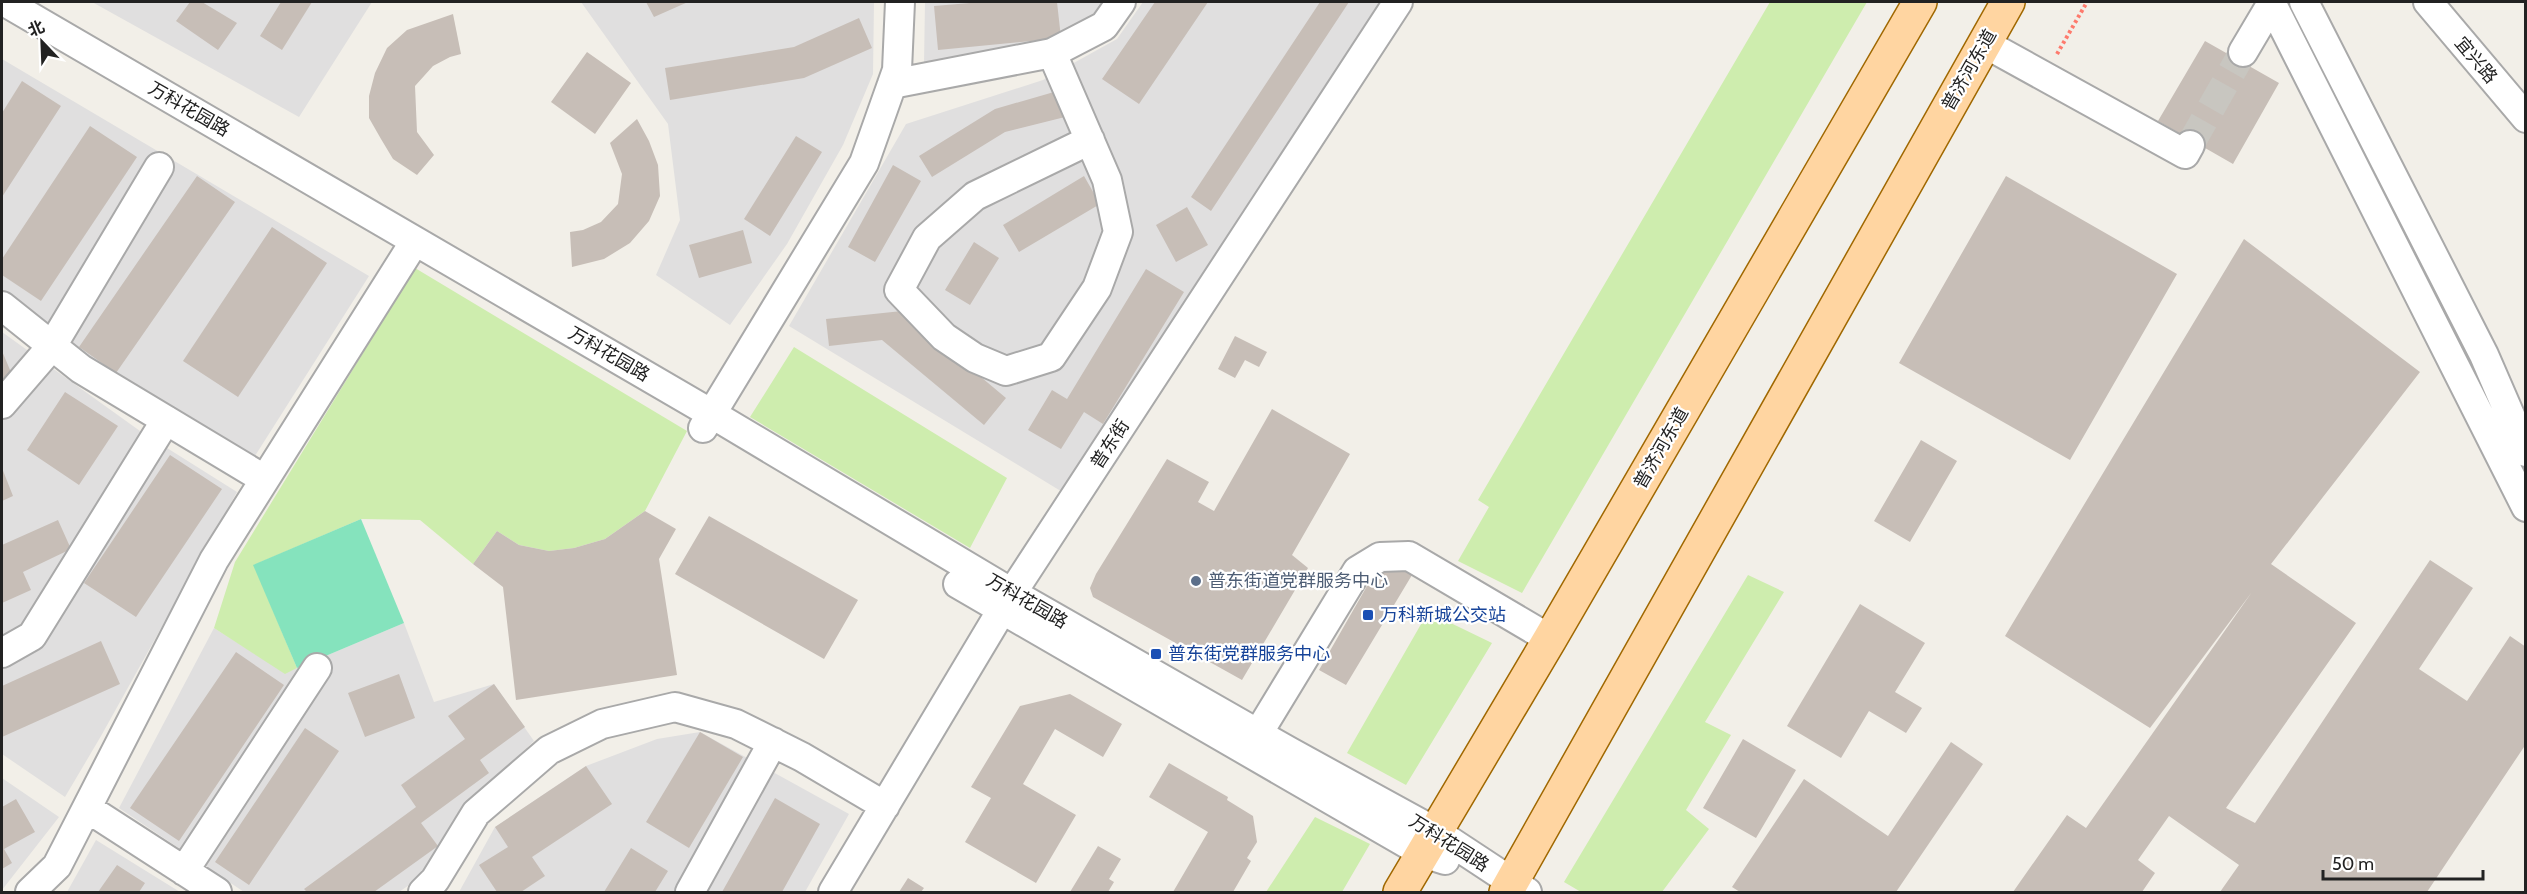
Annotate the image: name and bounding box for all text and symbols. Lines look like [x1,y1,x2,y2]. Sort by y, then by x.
north arrow [12,12,72,72]
text: 北 [25,17,47,41]
street label: 普济河东道 [1937,26,2001,114]
street label: 宜兴路 [2450,32,2502,88]
street label: 万科花园路 [145,77,233,141]
street label: 万科花园路 [565,322,653,386]
street label: 普济河东道 [1629,404,1693,492]
street label: 普东街 [1086,415,1134,473]
street label: 万科花园路 [983,569,1071,633]
place label: 普东街道党群服务中心 [1208,570,1388,592]
marker: 普东街道党群服务中心 [1189,574,1203,588]
place label: 万科新城公交站 [1380,604,1506,626]
marker: 万科新城公交站 [1361,608,1375,622]
place label: 普东街党群服务中心 [1168,643,1330,665]
marker: 普东街党群服务中心 [1149,647,1163,661]
street label: 万科花园路 [1405,810,1493,876]
scale bar [2323,843,2484,881]
text: 50 m [2332,853,2374,875]

